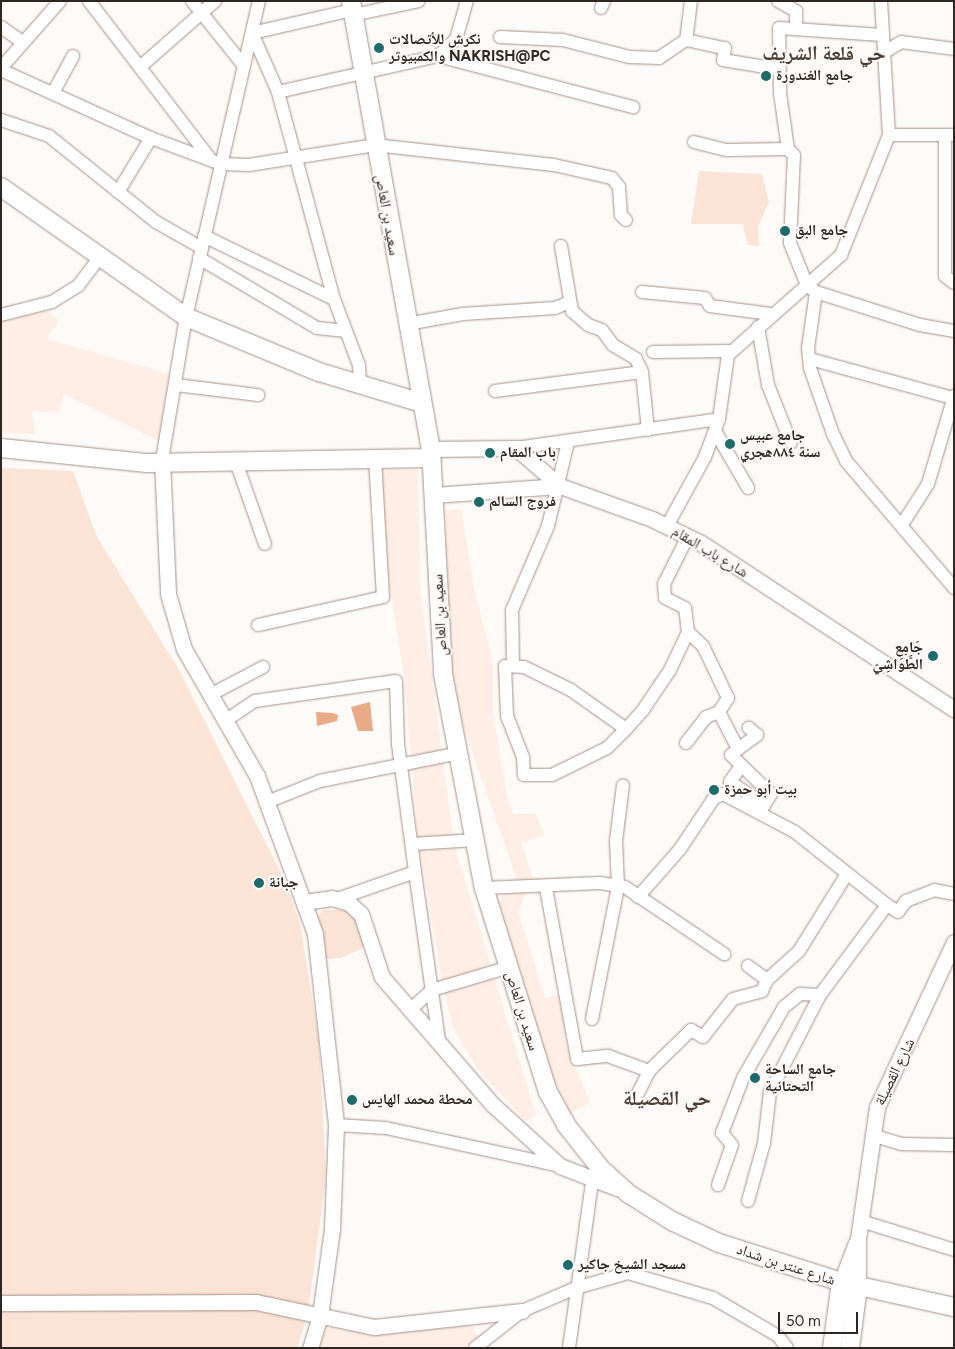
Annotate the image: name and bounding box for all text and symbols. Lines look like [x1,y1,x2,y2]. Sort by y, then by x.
place label: نكرش للأتصالات والكمبيوتر NAKRISH@PC [389,30,550,65]
district label: حي قلعة الشريف [762,41,886,65]
marker: نكرش للأتصالات والكمبيوتر NAKRISH@PC [373,42,385,54]
place label: جامع الغندورة [776,67,853,85]
marker: جامع الغندورة [760,70,772,82]
street label: سعيد بن العاص [371,173,403,257]
place label: جامع البق [795,222,848,240]
marker: جامع البق [779,225,791,237]
place label: جامع عبيس سنة ٨٨٤هجري [740,426,820,461]
marker: جامع عبيس سنة ٨٨٤هجري [724,438,736,450]
place label: باب المقام [500,444,556,462]
marker: باب المقام [484,447,496,459]
place label: فروج السالم [489,493,556,511]
marker: فروج السالم [473,496,485,508]
street label: شارع باب المقام [669,522,751,582]
street label: سعيد بن العاص [429,574,451,656]
place label: جَامِع الطَّوَاشِيّ [872,638,923,673]
marker: جَامِع الطَّوَاشِيّ [927,650,939,662]
place label: بيت أبو حمزة [724,781,797,799]
marker: بيت أبو حمزة [708,784,720,796]
place label: جبانة [269,874,299,892]
marker: جبانة [253,877,265,889]
street label: سعيد بن العاص [501,969,543,1053]
street label: شارع القصيلة [871,1036,919,1108]
place label: جامع الساحة التحتانية [765,1060,836,1095]
marker: جامع الساحة التحتانية [749,1072,761,1084]
district label: حي القصيلة [623,1086,711,1110]
place label: محطة محمد الهايس [362,1091,473,1109]
marker: محطة محمد الهايس [346,1094,358,1106]
street label: شارع عنتر بن شداد [734,1241,838,1289]
place label: مسجد الشيخ جاكير [578,1256,686,1274]
marker: مسجد الشيخ جاكير [562,1259,574,1271]
scale bar [780,1302,860,1334]
text: 50 m [786,1312,821,1330]

